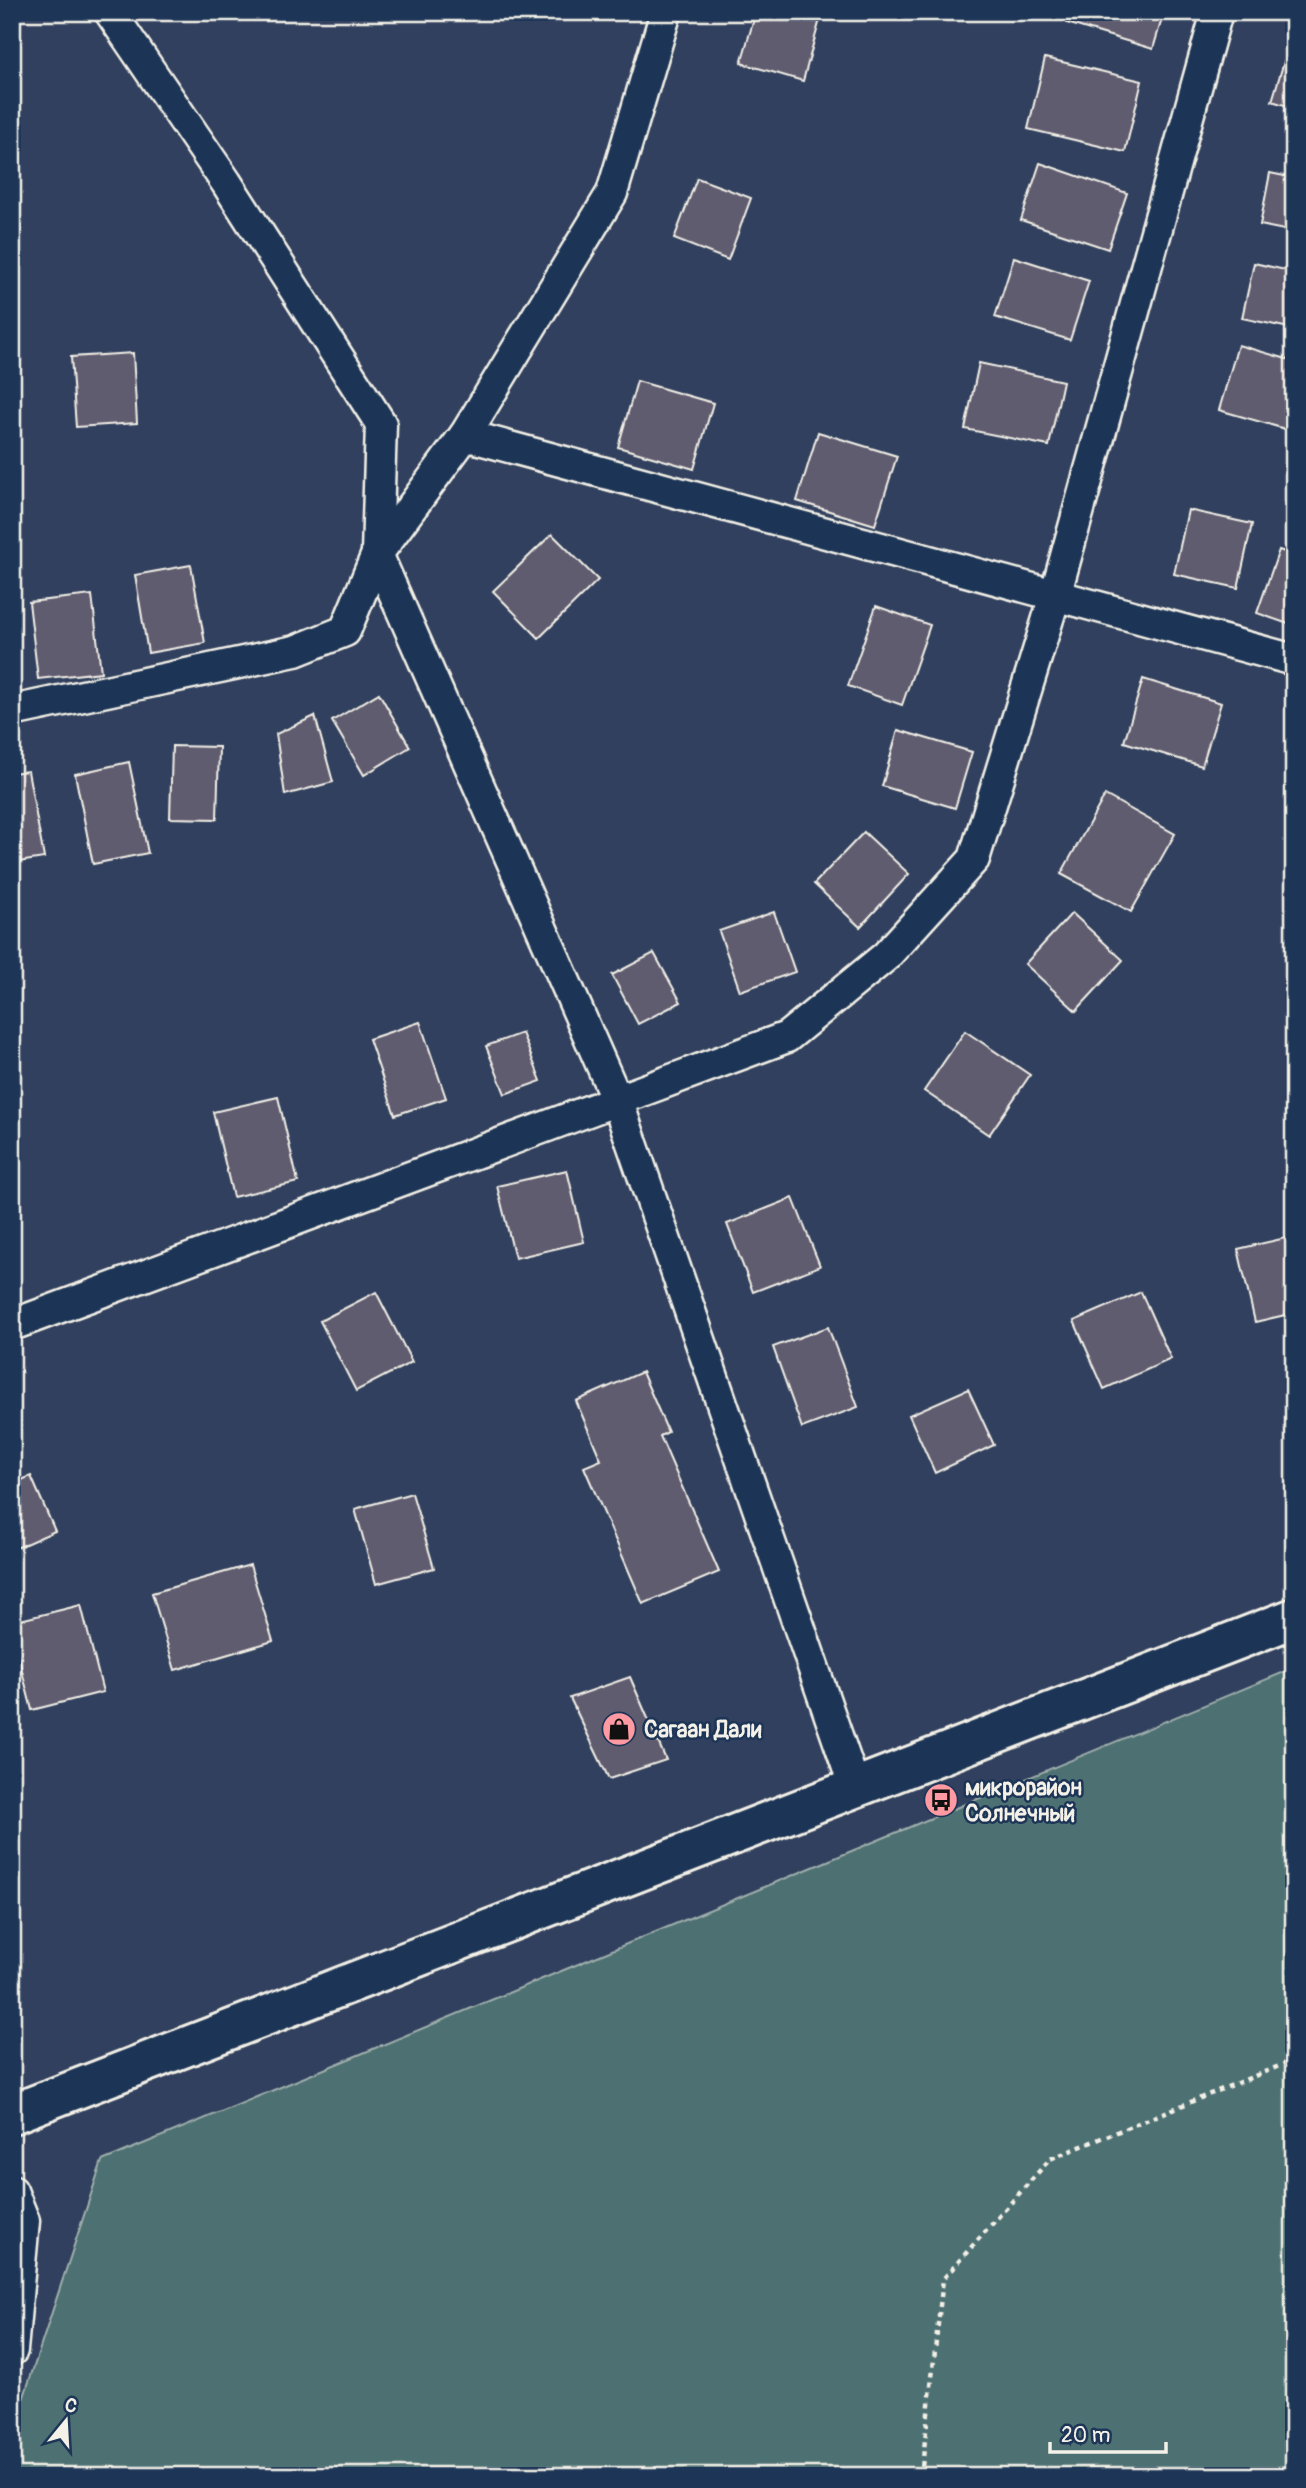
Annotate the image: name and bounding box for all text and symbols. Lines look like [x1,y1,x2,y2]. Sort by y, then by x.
shop icon: Сагаан Дали [600,1710,638,1748]
place label: Сагаан Дали [644,1715,762,1744]
place label: микрорайон Солнечный [965,1773,1082,1828]
bus stop icon: микрорайон Солнечный [922,1781,960,1819]
north arrow [32,2386,102,2456]
text: С [62,2393,80,2419]
scale bar [1050,2411,1166,2455]
text: 20 m [1061,2422,1110,2449]

